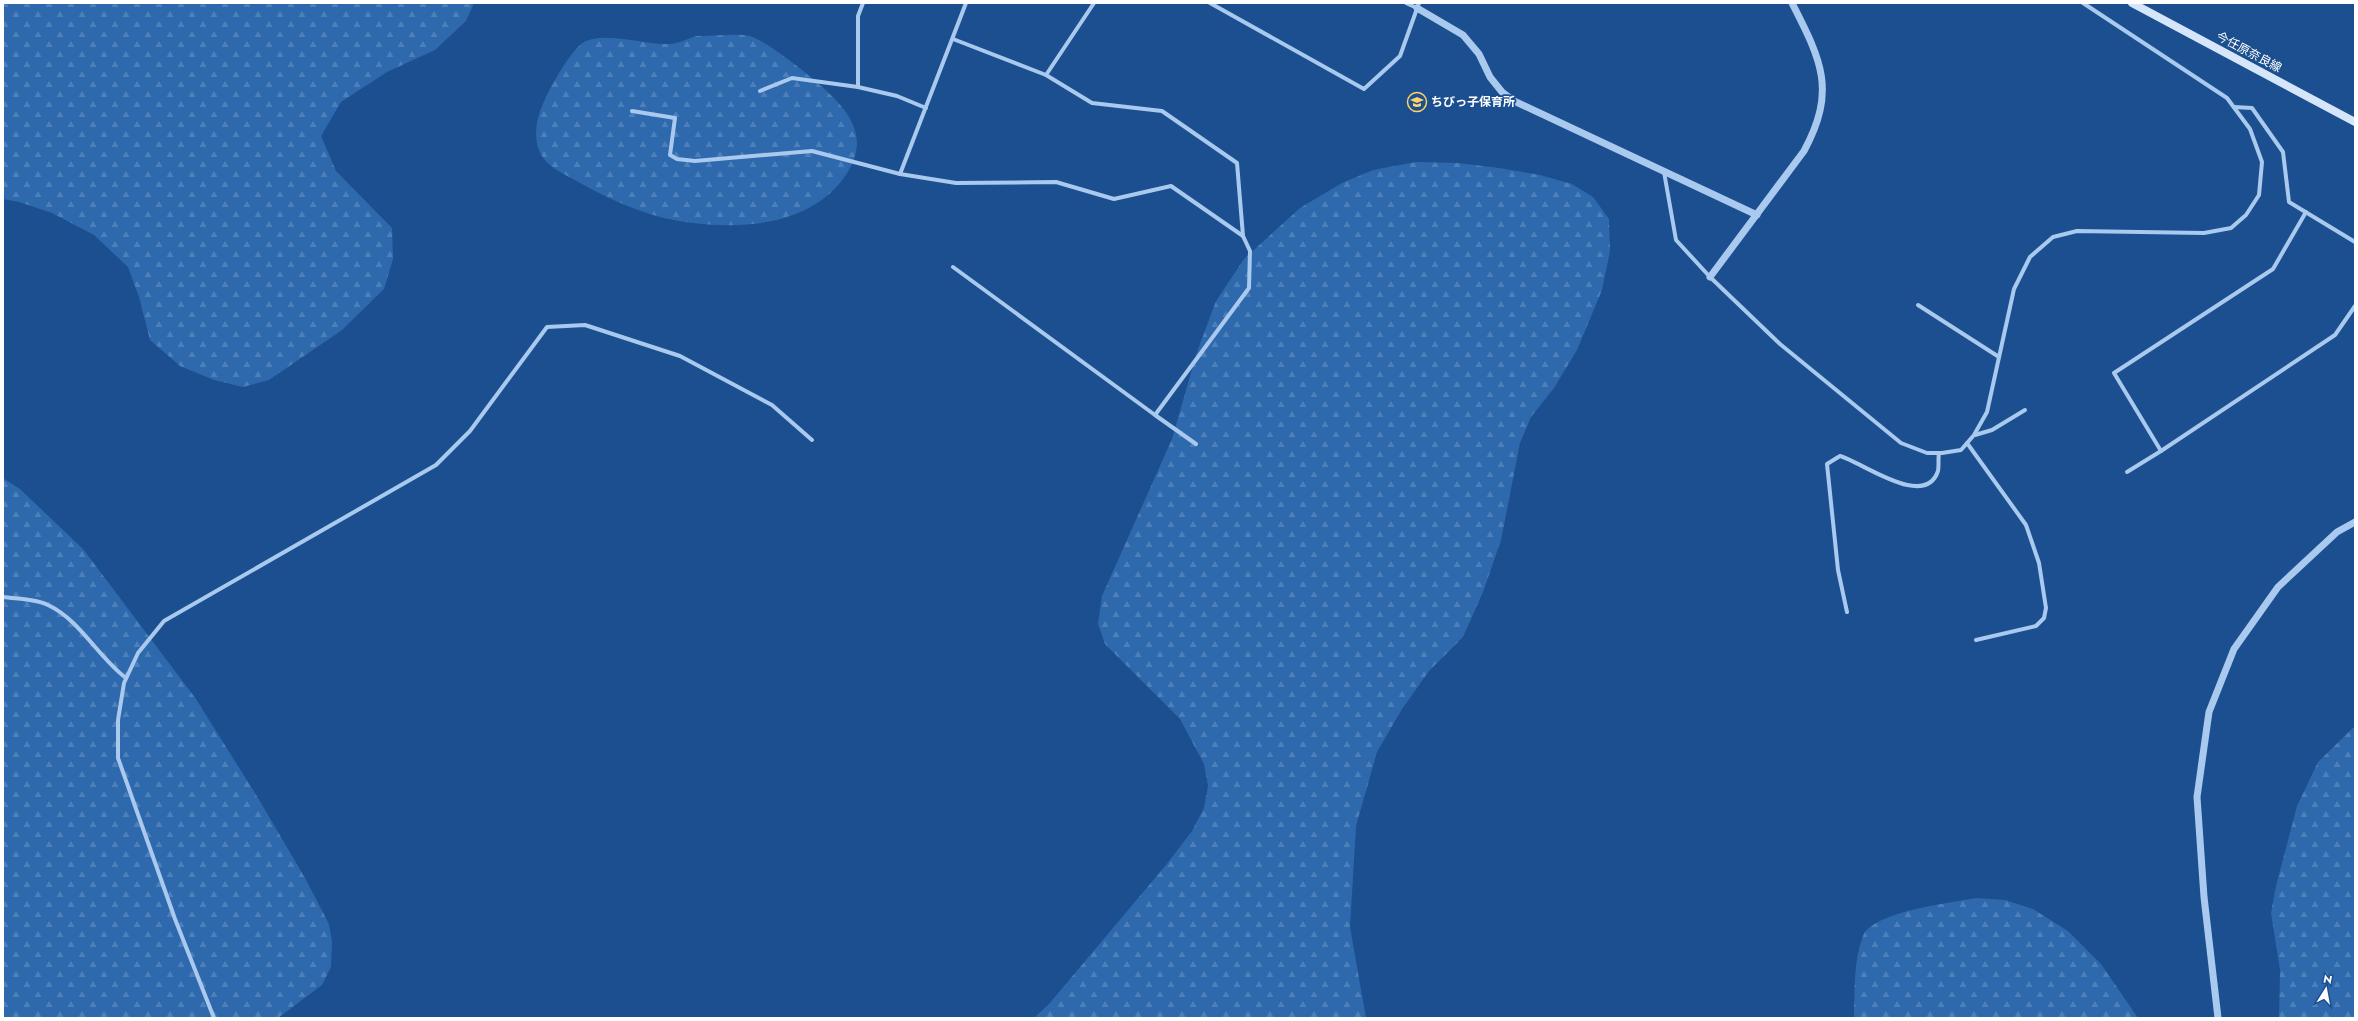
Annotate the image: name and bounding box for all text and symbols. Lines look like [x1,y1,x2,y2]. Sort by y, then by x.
street label: 今任原奈良線 [2213,27,2285,77]
school or university icon: ちびっ子保育所 [1406,91,1428,113]
place label: ちびっ子保育所 [1431,93,1515,111]
north arrow [2306,969,2346,1009]
text: N [2322,970,2334,988]

